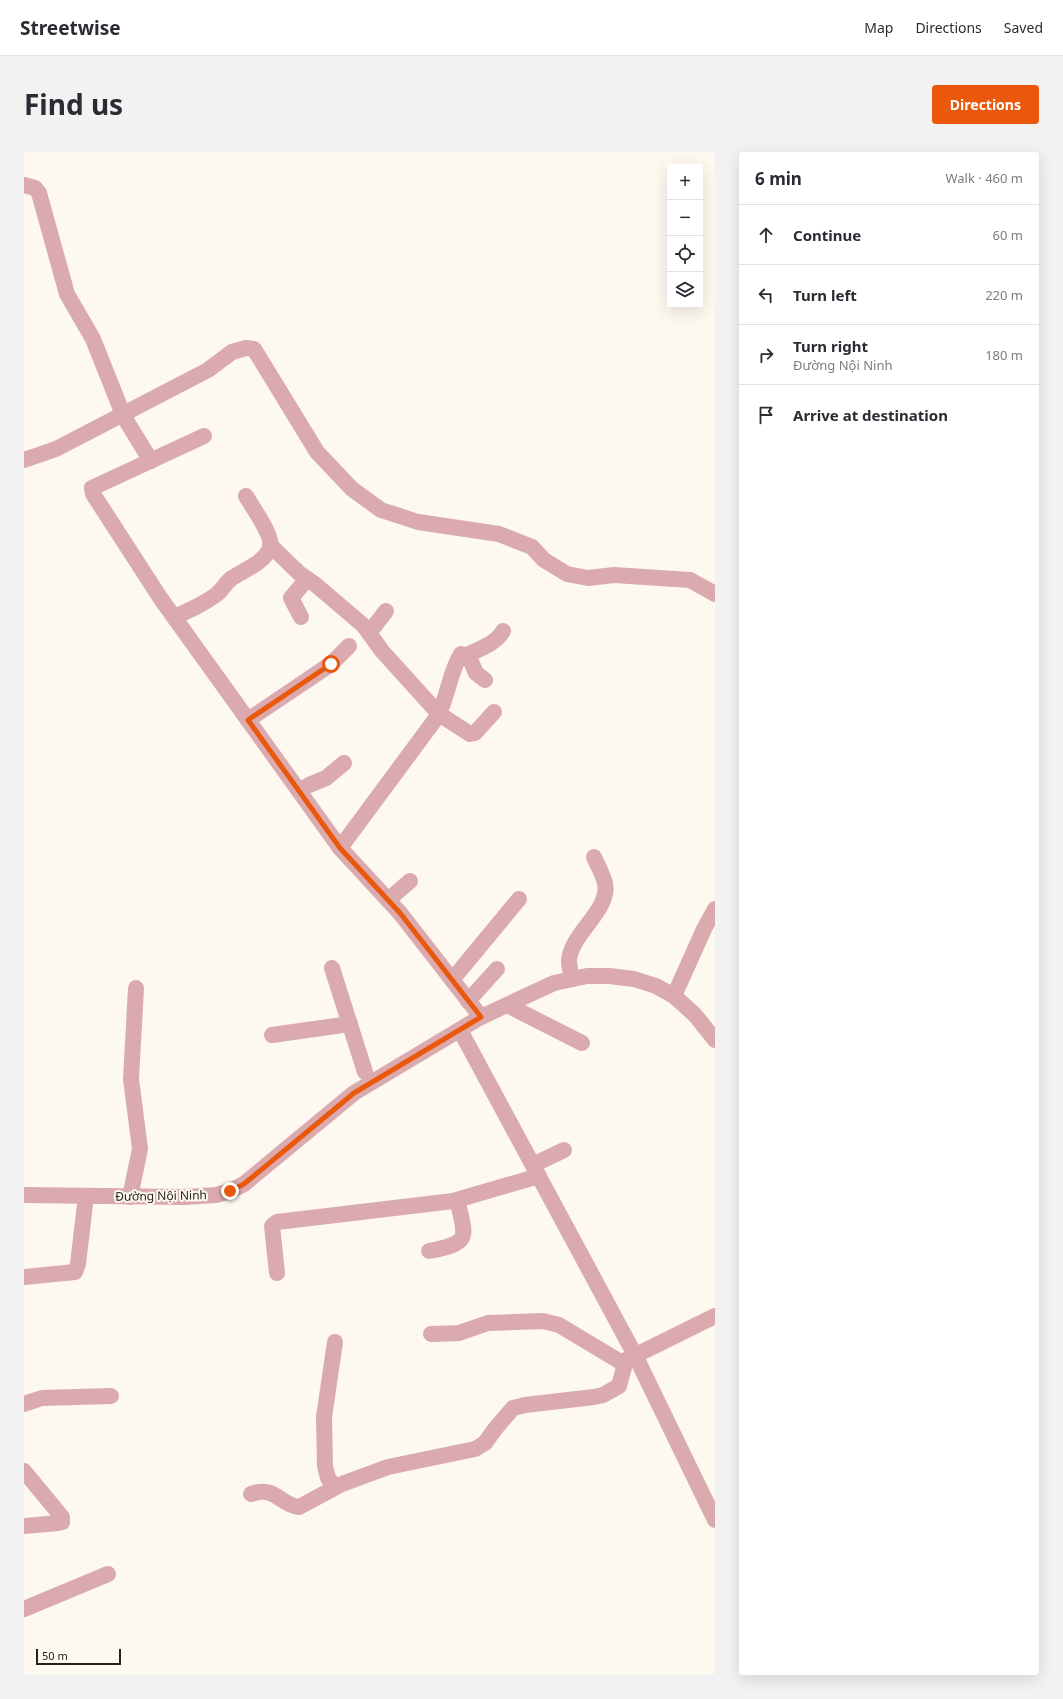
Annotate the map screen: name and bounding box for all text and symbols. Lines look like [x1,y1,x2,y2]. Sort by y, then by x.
text: Streetwise [20,15,121,41]
text: Map [864,18,893,37]
text: Directions [915,18,982,37]
text: Saved [1004,18,1043,37]
text: Find us [24,85,123,123]
button: Directions [932,85,1039,124]
map controls [667,164,703,308]
button: + [667,164,703,200]
text: 6 min [755,167,802,190]
text: Walk · 460 m [945,169,1023,187]
button: − [667,200,703,236]
icon: ahead [755,224,777,246]
text: Continue [793,225,861,245]
text: 60 m [993,226,1023,244]
button: locate [667,236,703,272]
button: layers [667,272,703,308]
icon: left [755,284,777,306]
text: Turn left [793,285,857,305]
text: 220 m [985,286,1023,304]
text: Turn right [793,336,868,356]
icon: right [755,344,777,366]
text: 180 m [985,346,1023,364]
text: Đường Nội Ninh [793,356,892,374]
icon: arrive [755,404,777,426]
text: Arrive at destination [793,405,948,425]
route start [322,655,340,673]
route end [221,1182,239,1200]
street label: Đường Nội Ninh [115,1186,207,1205]
scale bar [36,1647,121,1666]
text: 50 m [42,1648,68,1663]

